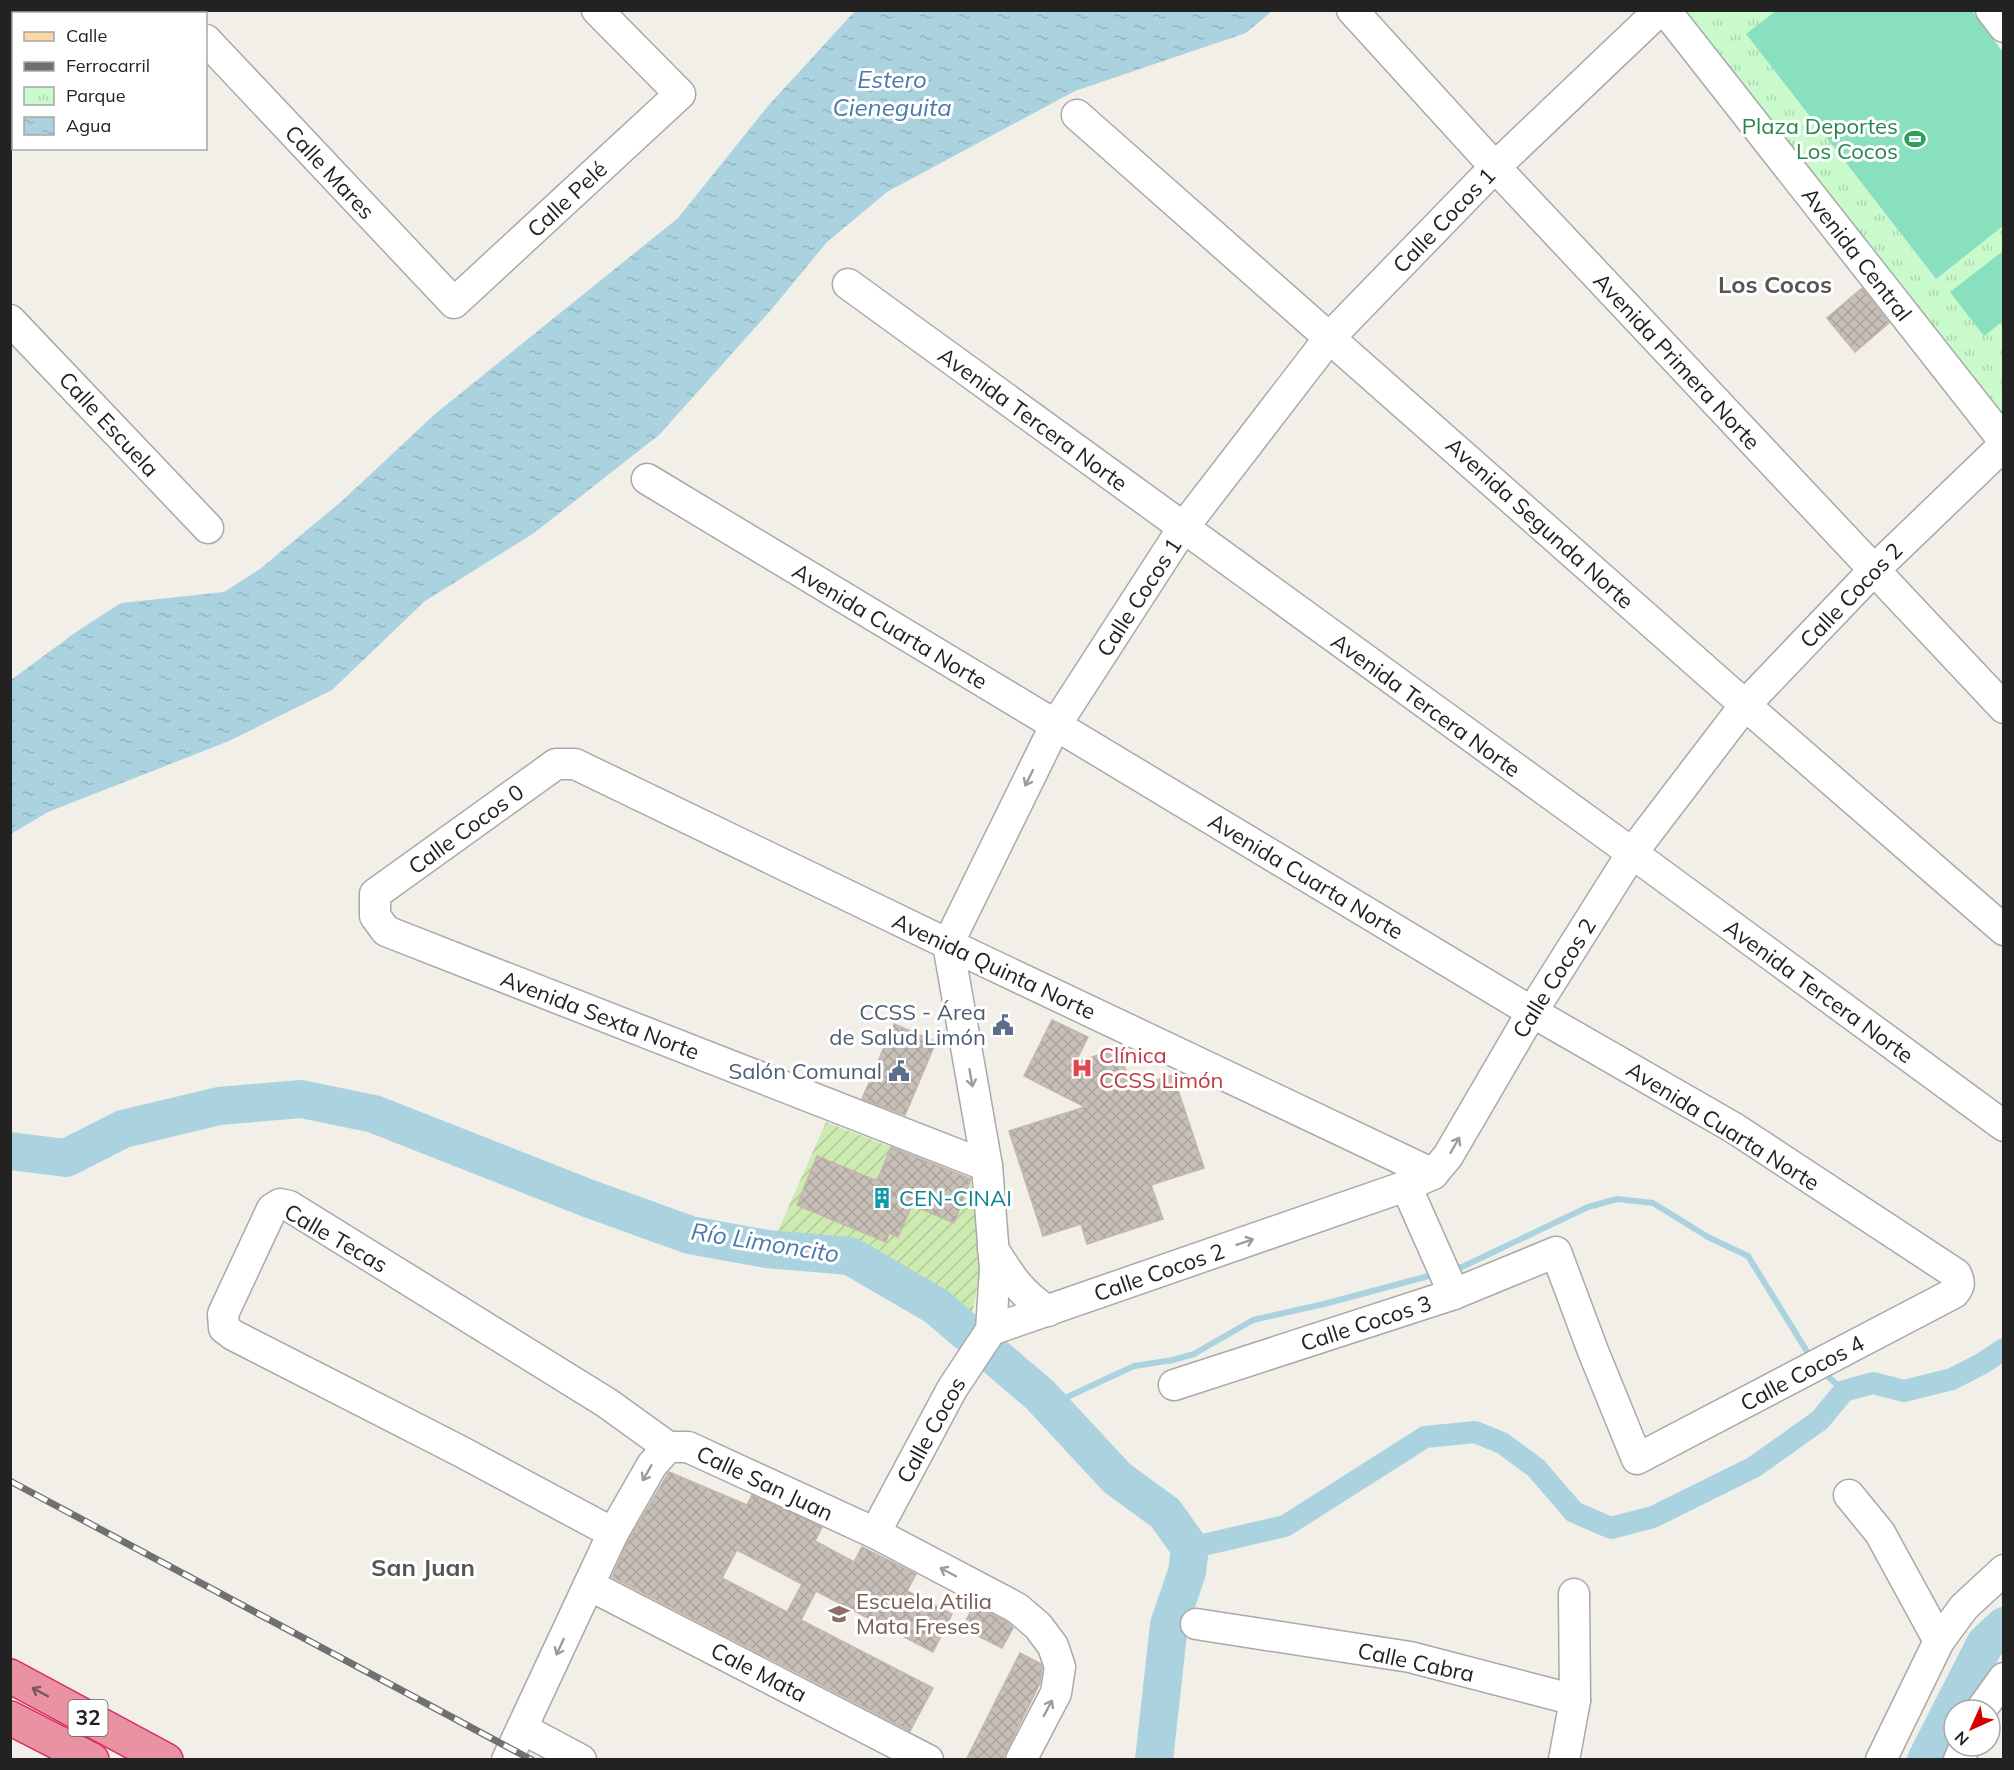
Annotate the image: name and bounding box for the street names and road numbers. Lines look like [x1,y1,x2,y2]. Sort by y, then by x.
street label: Calle Mares [279,119,381,225]
street label: Calle Pelé [521,155,613,243]
street label: Calle Cocos 1 [1387,161,1501,279]
street label: Avenida Central [1796,181,1918,327]
street label: Avenida Primera Norte [1588,267,1766,455]
street label: Avenida Tercera Norte [933,341,1133,497]
street label: Calle Escuela [53,366,165,482]
street label: Avenida Segunda Norte [1440,431,1640,615]
street label: Calle Cocos 1 [1090,532,1188,662]
street label: Calle Cocos 2 [1794,536,1908,654]
street label: Avenida Cuarta Norte [787,557,993,695]
street label: Avenida Tercera Norte [1326,627,1526,783]
street label: Calle Cocos 0 [403,778,529,880]
street label: Avenida Cuarta Norte [1203,807,1409,945]
street label: Avenida Quinta Norte [888,907,1100,1025]
street label: Calle Cocos 2 [1506,913,1602,1043]
street label: Avenida Tercera Norte [1719,913,1919,1069]
street label: Avenida Sexta Norte [497,964,703,1066]
street label: Avenida Cuarta Norte [1621,1055,1825,1197]
street label: Calle Tecas [279,1197,393,1279]
street label: Calle Cocos 2 [1090,1237,1228,1307]
street label: Calle Cocos 3 [1297,1289,1435,1357]
street label: Calle Cocos 4 [1735,1329,1869,1417]
street label: Calle Cocos [890,1372,972,1488]
street label: Calle San Juan [692,1439,838,1527]
street label: Cale Mata [706,1636,812,1708]
street label: Calle Cabra [1355,1636,1477,1688]
road number: 32 [68,1700,107,1736]

